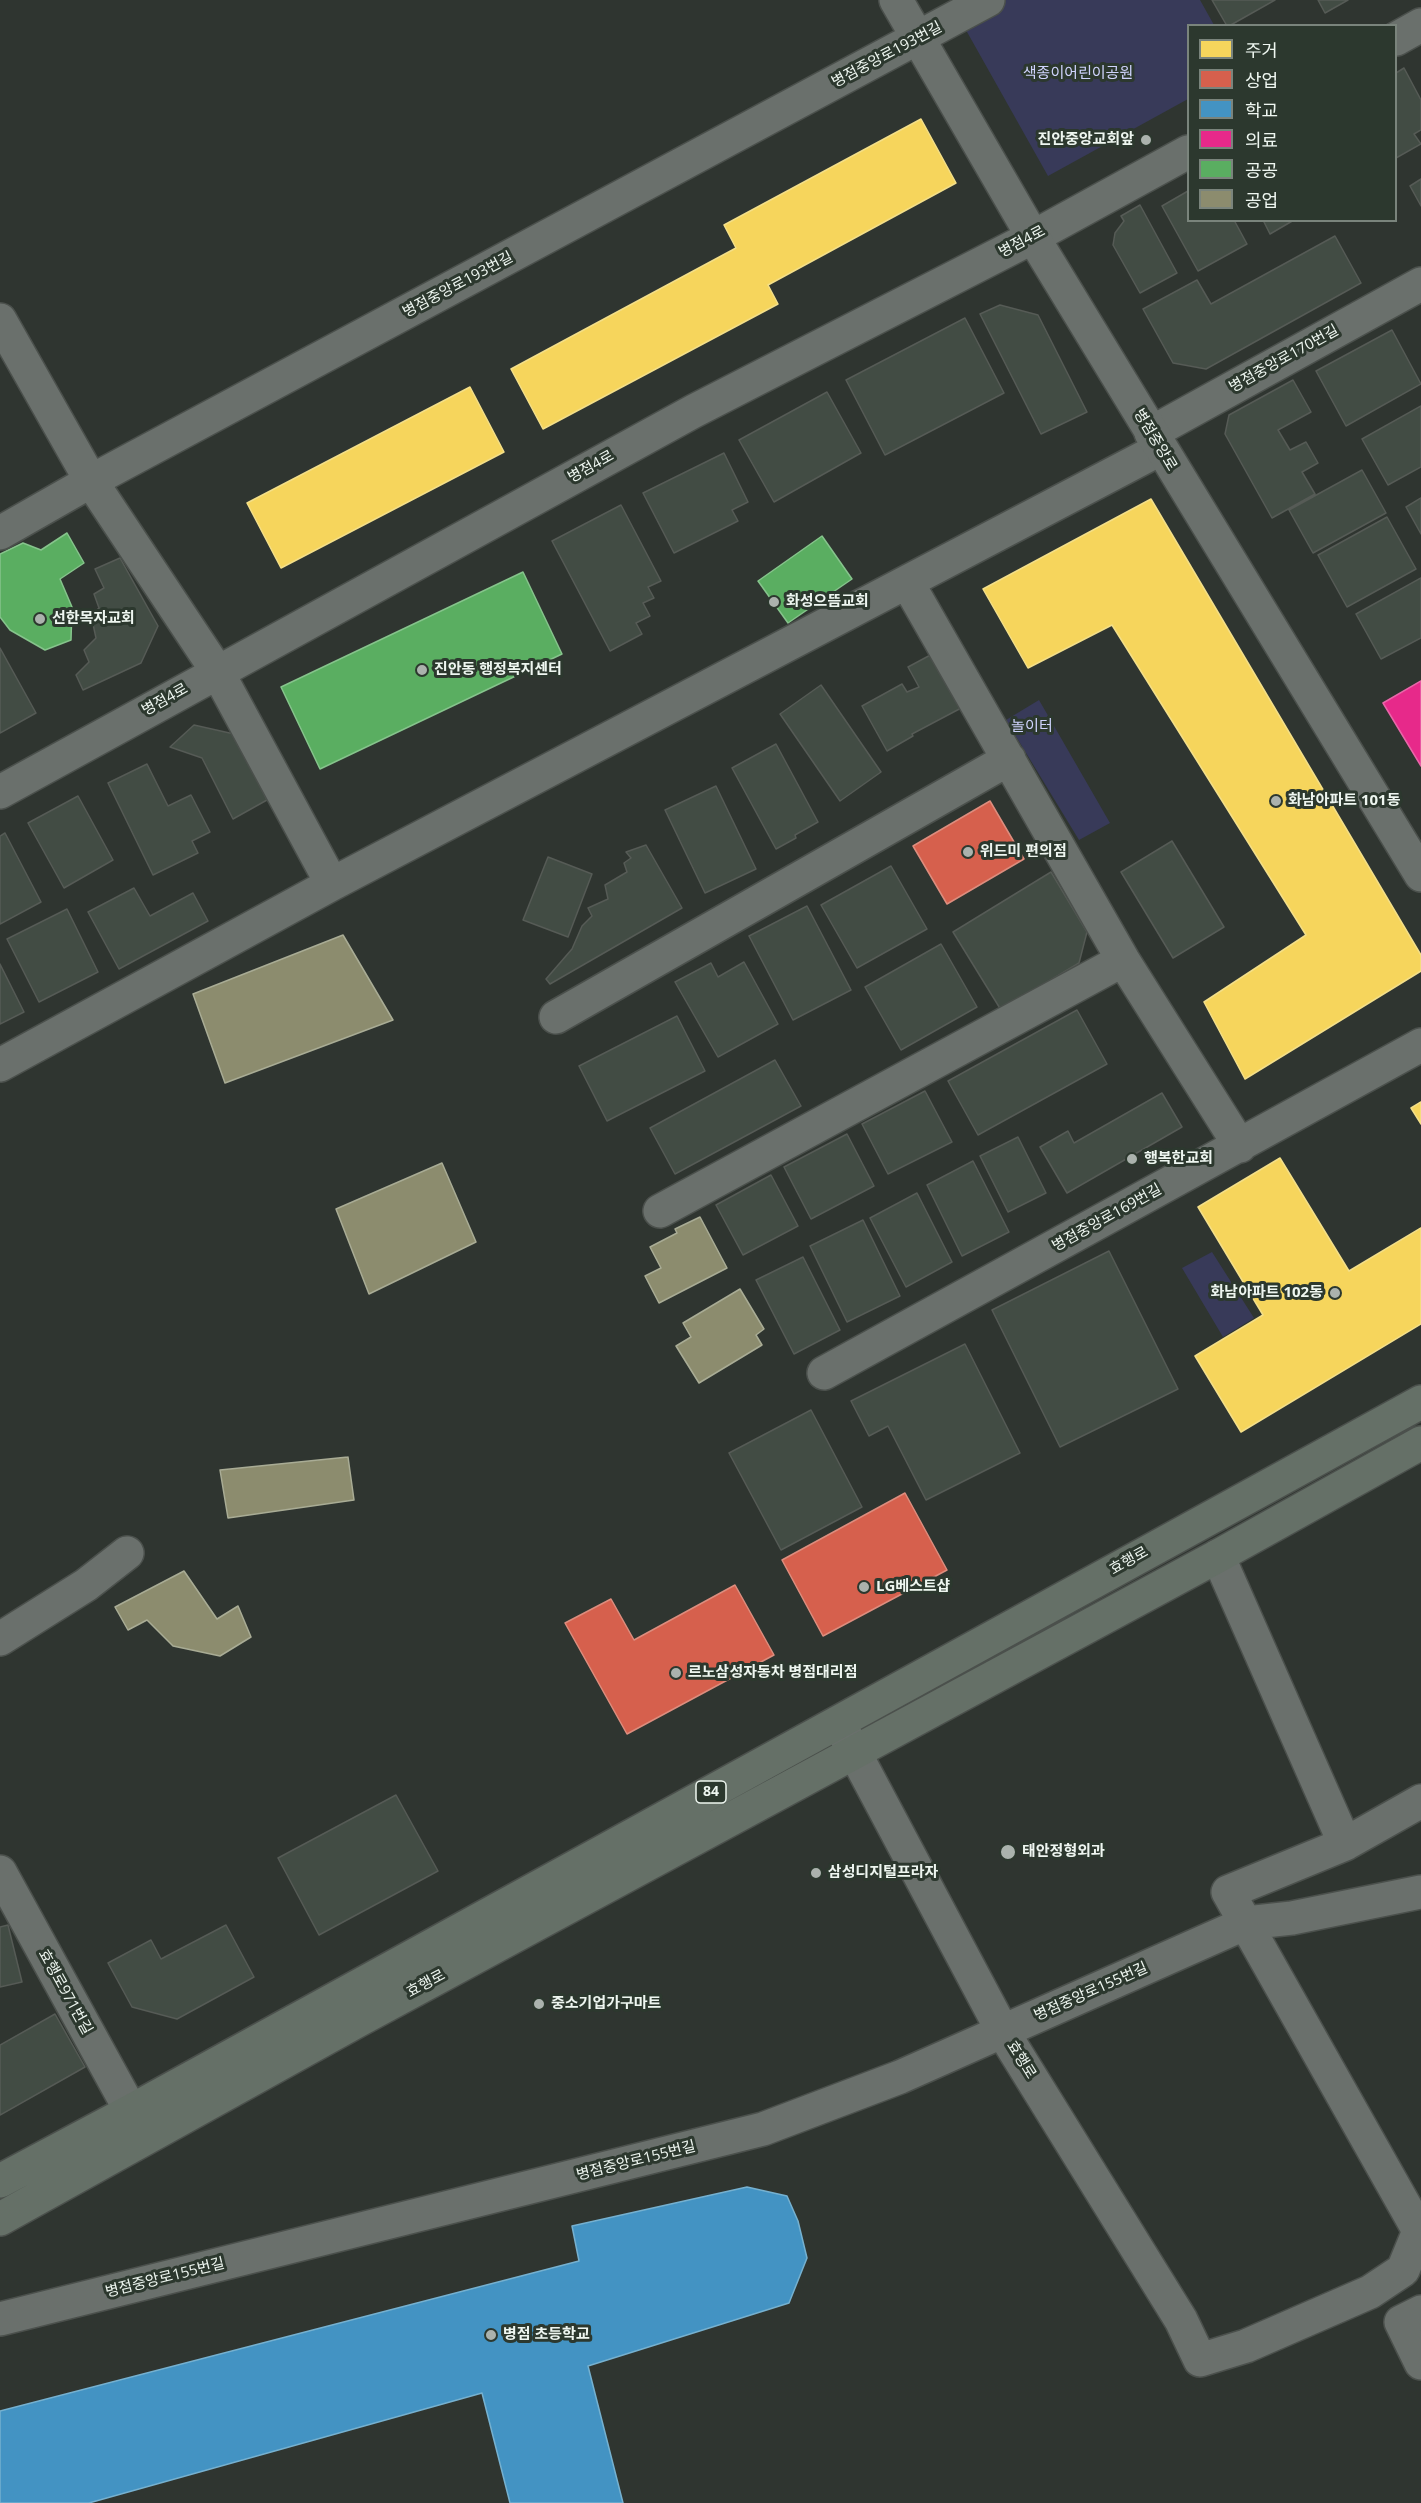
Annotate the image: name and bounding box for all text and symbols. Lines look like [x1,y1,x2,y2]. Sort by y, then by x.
street label: 병점중앙로193번길 [829,18,945,92]
legend [1187,24,1397,222]
text: 주거 [1245,38,1278,62]
park label: 색종이어린이공원 [1023,65,1133,83]
text: 상업 [1245,68,1278,92]
text: 학교 [1245,98,1278,122]
text: 의료 [1245,128,1278,152]
place label: 진안중앙교회앞 [1037,131,1134,149]
marker: 진안중앙교회앞 [1139,133,1153,147]
text: 공공 [1245,158,1278,182]
text: 공업 [1245,188,1278,212]
street label: 병점4로 [996,222,1048,262]
street label: 병점중앙로193번길 [400,248,516,322]
street label: 병점중앙로170번길 [1226,321,1342,397]
street label: 병점중앙로 [1130,406,1180,474]
street label: 병점4로 [565,447,617,487]
place label: 화성으뜸교회 [786,593,869,611]
marker: 화성으뜸교회 [767,595,781,609]
place label: 선한목자교회 [52,610,135,628]
marker: 선한목자교회 [33,612,47,626]
place label: 진안동 행정복지센터 [434,661,562,679]
marker: 진안동 행정복지센터 [415,663,429,677]
street label: 병점4로 [139,680,191,720]
park label: 놀이터 [1011,718,1053,736]
place label: 화남아파트 101동 [1288,792,1400,810]
marker: 화남아파트 101동 [1269,794,1283,808]
place label: 위드미 편의점 [980,843,1067,861]
marker: 위드미 편의점 [961,845,975,859]
place label: 행복한교회 [1144,1150,1213,1168]
marker: 행복한교회 [1125,1152,1139,1166]
street label: 병점중앙로169번길 [1049,1180,1165,1256]
place label: 화남아파트 102동 [1211,1284,1323,1302]
marker: 화남아파트 102동 [1328,1286,1342,1300]
street label: 효행로 [1107,1543,1151,1579]
place label: LG베스트샵 [876,1578,951,1596]
marker: LG베스트샵 [857,1580,871,1594]
place label: 르노삼성자동차 병점대리점 [688,1664,857,1682]
marker: 르노삼성자동차 병점대리점 [669,1666,683,1680]
road number: 84 [696,1781,726,1803]
marker: 태안정형외과 [999,1843,1017,1861]
place label: 태안정형외과 [1022,1843,1105,1861]
place label: 삼성디지털프라자 [828,1864,938,1882]
marker: 삼성디지털프라자 [809,1866,823,1880]
street label: 효행로971번길 [34,1946,96,2038]
street label: 병점중앙로155번길 [1031,1959,1151,2025]
street label: 효행로 [403,1966,449,2002]
place label: 중소기업가구마트 [551,1995,661,2013]
marker: 중소기업가구마트 [532,1997,546,2011]
street label: 효행로 [1002,2038,1040,2082]
street label: 병점중앙로155번길 [574,2137,698,2185]
street label: 병점중앙로155번길 [103,2254,227,2302]
place label: 병점 초등학교 [503,2326,590,2344]
marker: 병점 초등학교 [484,2328,498,2342]

